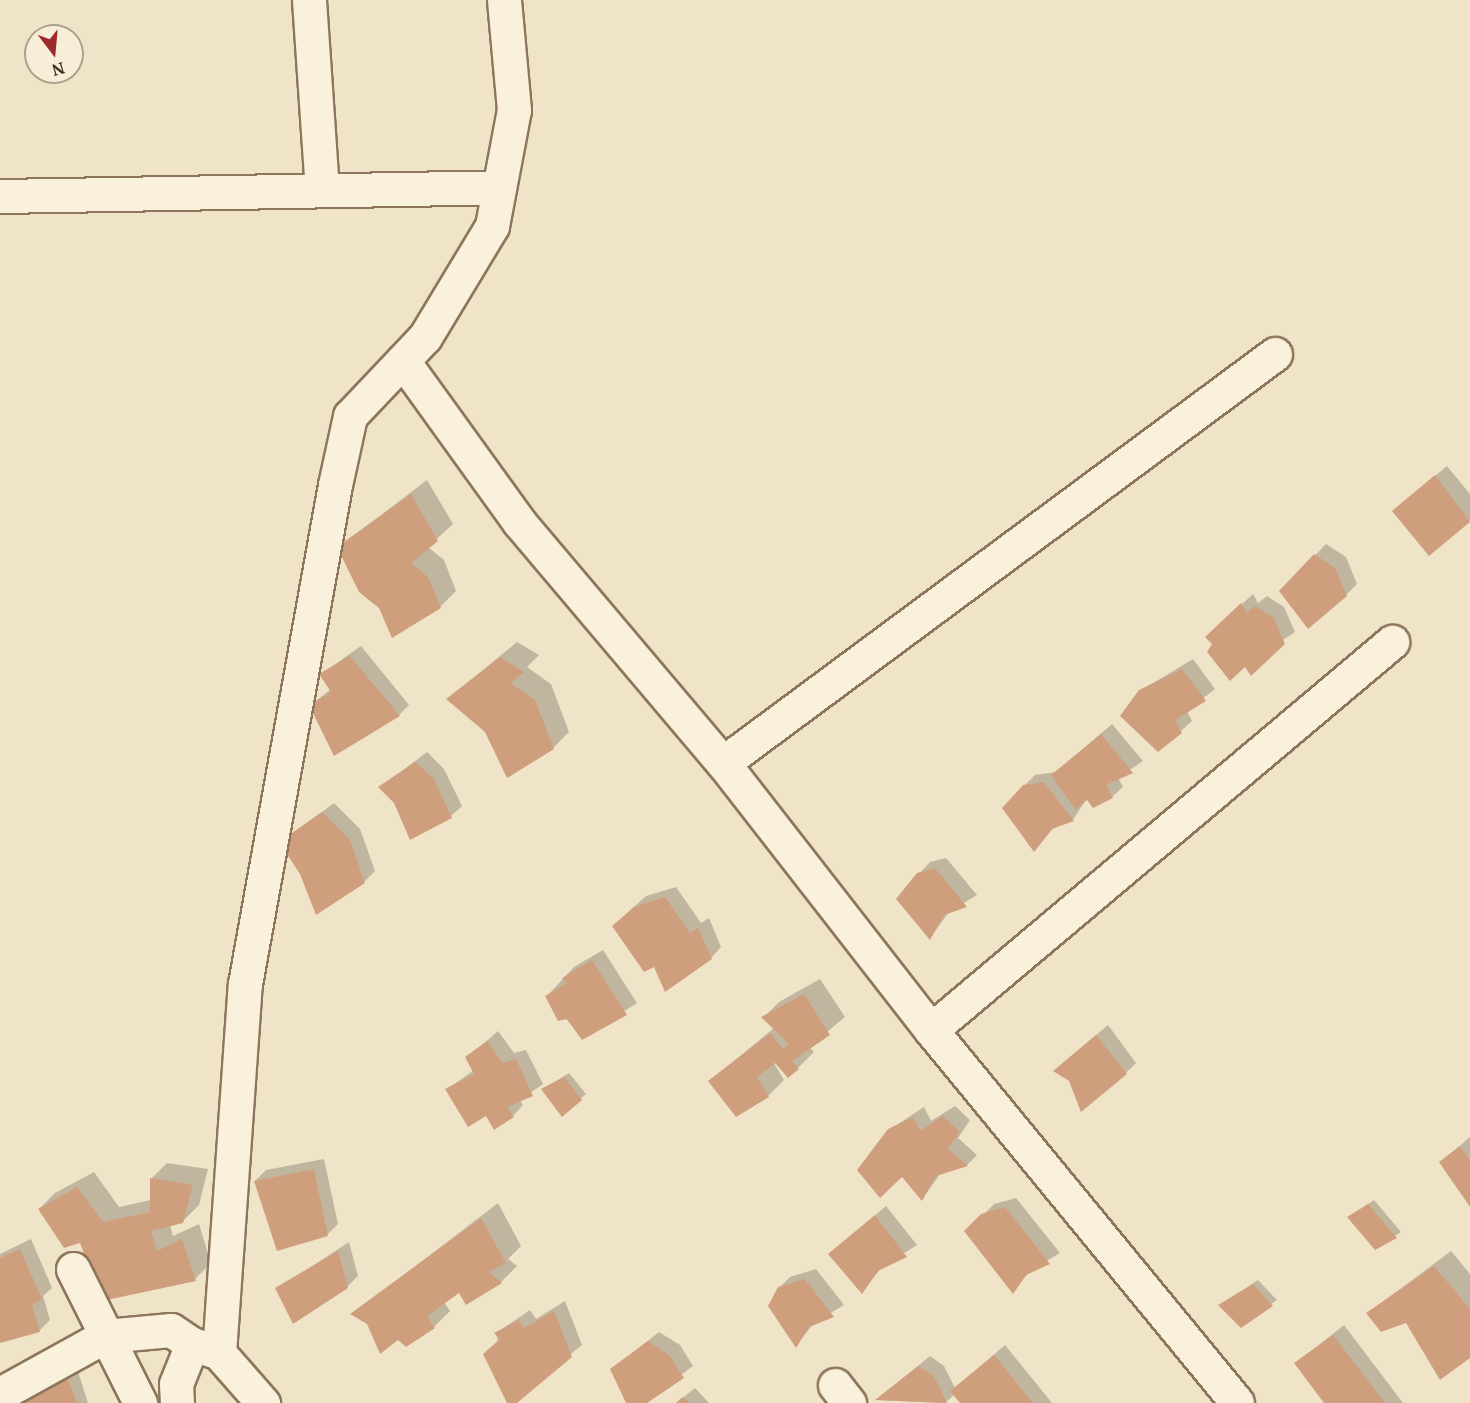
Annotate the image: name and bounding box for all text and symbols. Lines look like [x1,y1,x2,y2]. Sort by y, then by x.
north arrow [24,24,84,84]
text: N [50,57,67,82]

